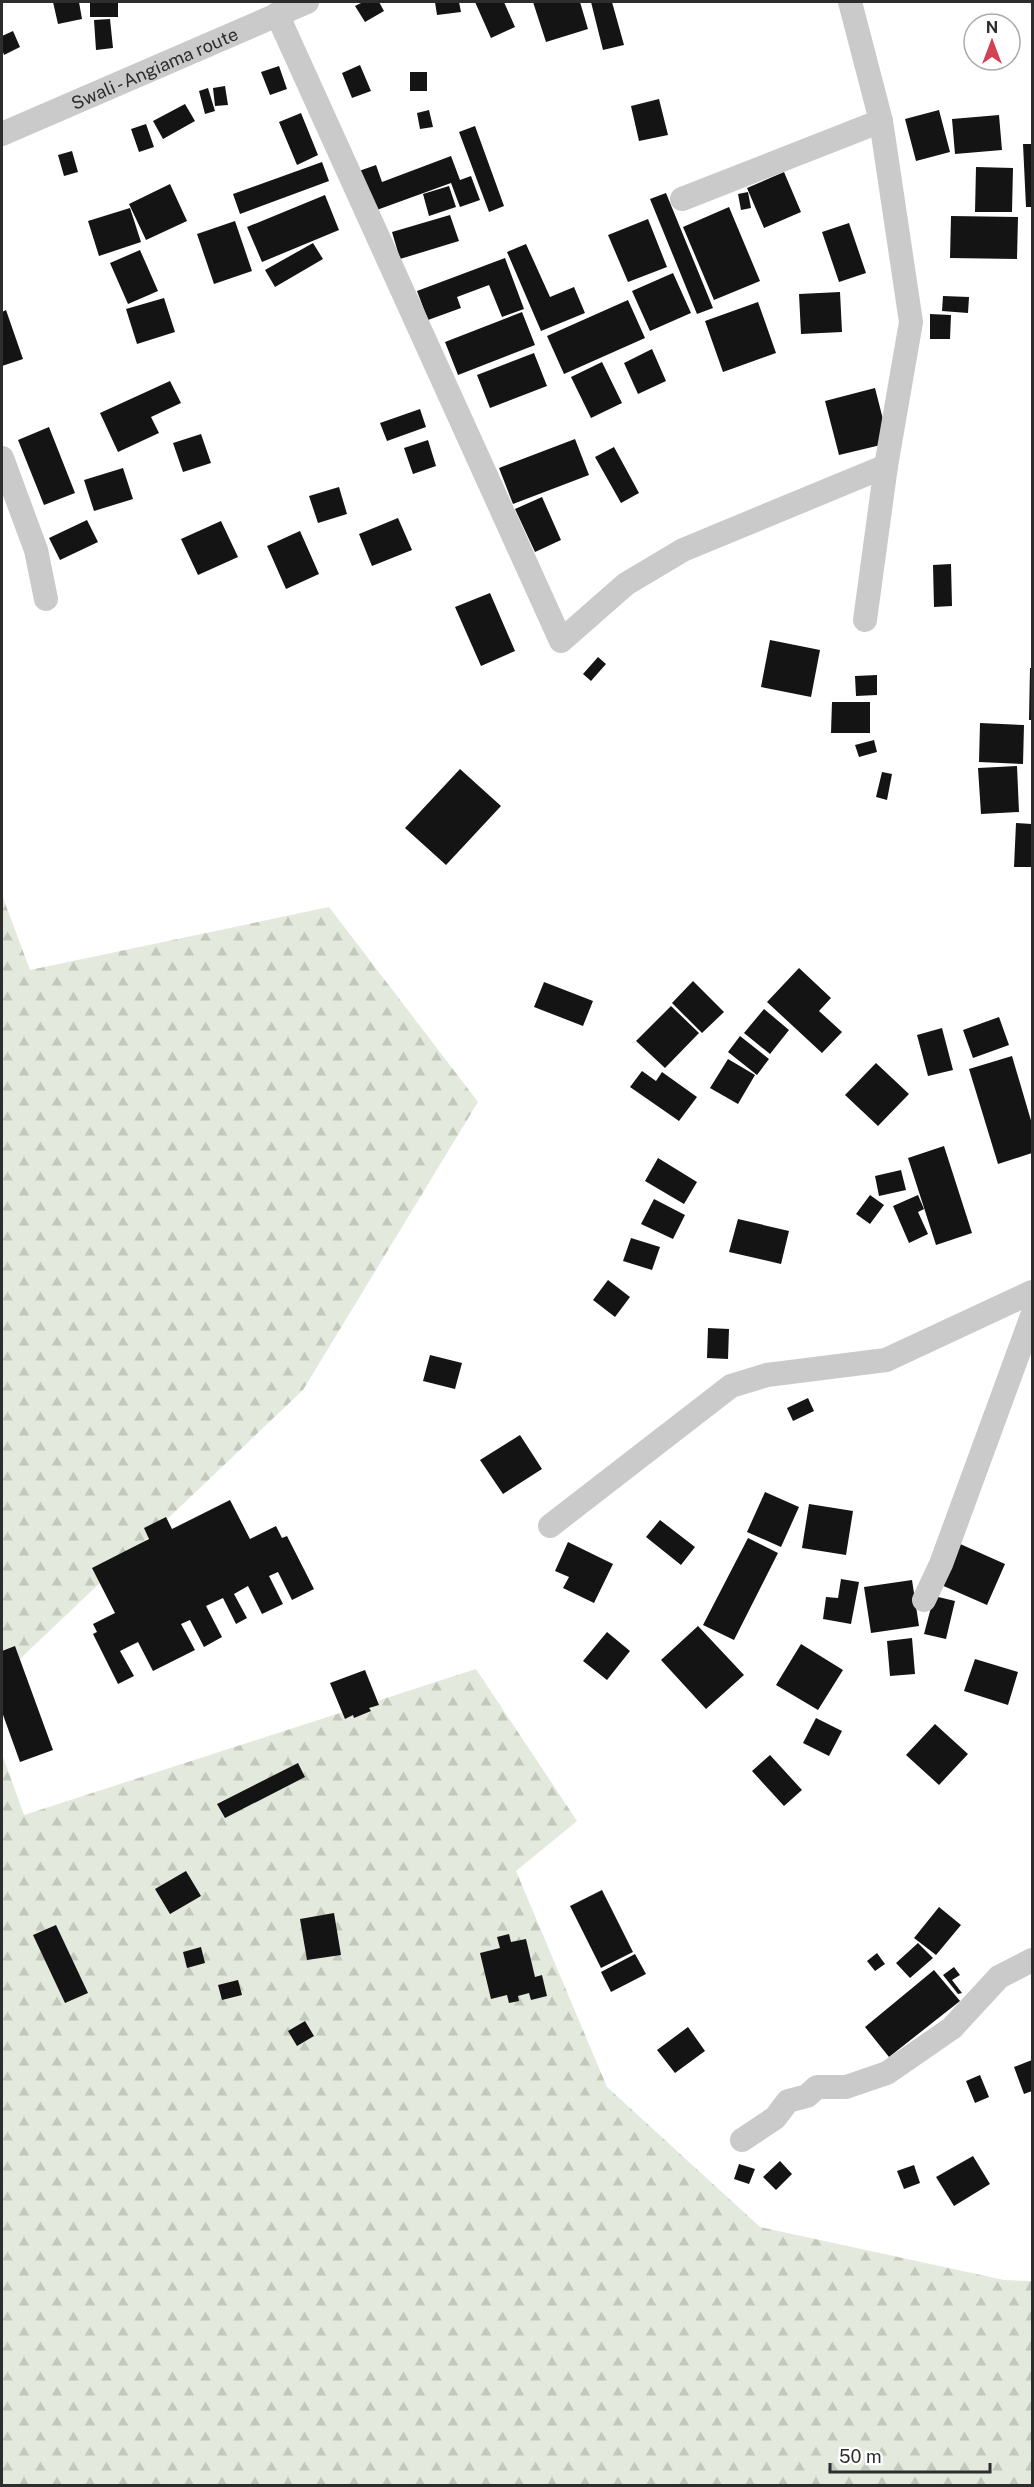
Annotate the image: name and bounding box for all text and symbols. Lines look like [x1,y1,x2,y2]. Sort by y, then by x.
north arrow [962,12,1022,72]
text: N [986,18,998,37]
street label: Swali - Angiama route [68,23,241,113]
scale bar [830,2436,990,2474]
text: 50 m [839,2446,882,2467]

